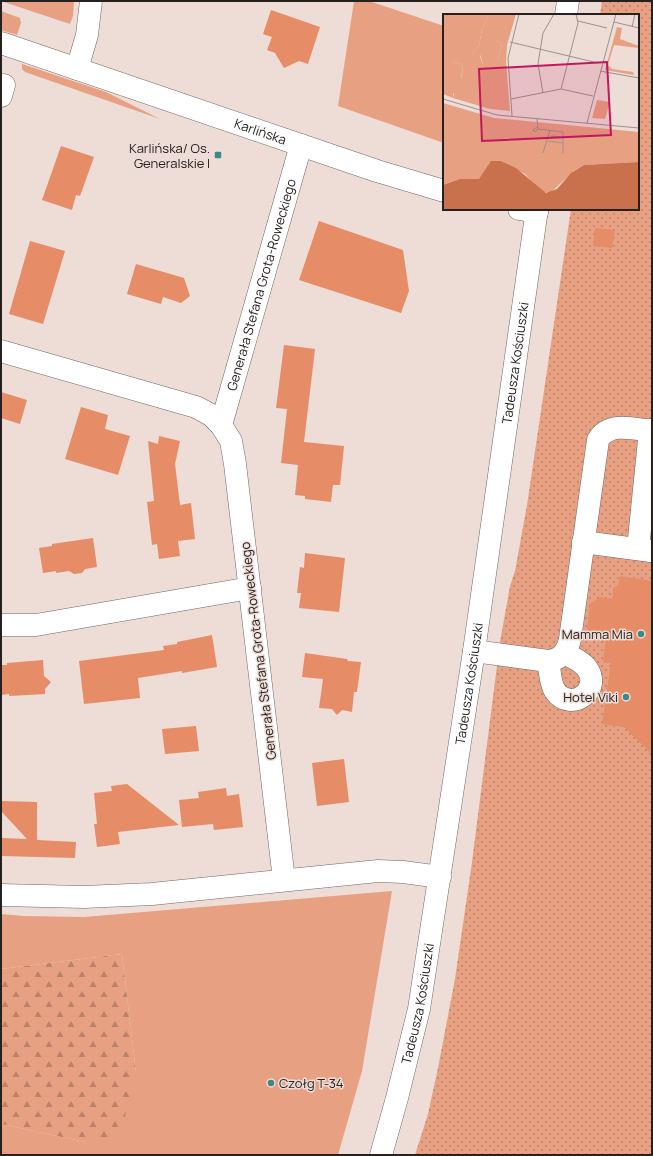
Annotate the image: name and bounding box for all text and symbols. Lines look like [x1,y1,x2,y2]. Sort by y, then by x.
inset map [443,14,639,210]
street label: Karlińska [232,114,289,149]
place label: Karlińska/ Os. Generalskie I [129,139,210,172]
marker: Karlińska/ Os. Generalskie I [213,150,223,160]
street label: Generała Stefana Grota-Roweckiego [222,176,300,393]
street label: Tadeusza Kościuszki [497,301,533,425]
street label: Generała Stefana Grota-Roweckiego [236,541,280,761]
street label: Tadeusza Kościuszki [451,622,487,746]
place label: Mamma Mia [562,625,633,643]
marker: Mamma Mia [636,629,646,639]
place label: Hotel Viki [563,688,618,706]
marker: Hotel Viki [621,692,631,702]
street label: Tadeusza Kościuszki [397,942,438,1066]
place label: Czołg T-34 [279,1074,344,1092]
marker: Czołg T-34 [266,1078,276,1088]

